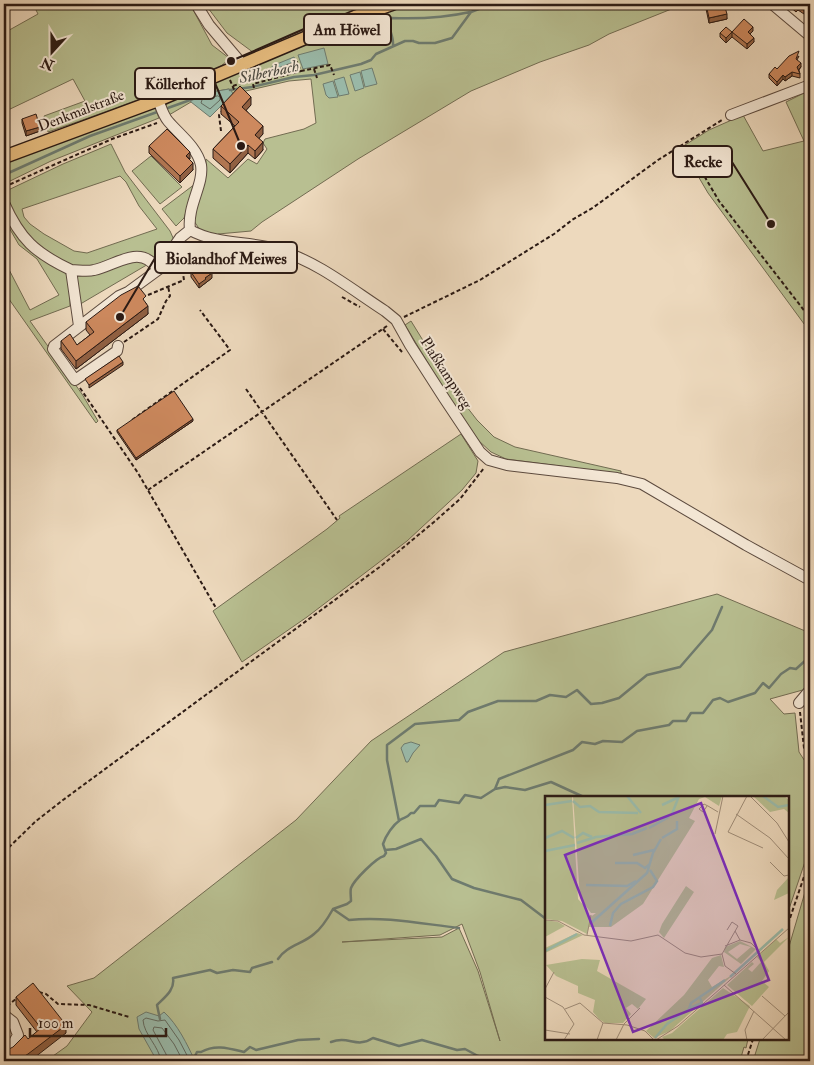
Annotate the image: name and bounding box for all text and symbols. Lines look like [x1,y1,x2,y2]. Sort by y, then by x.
callout: Am Höwel [304,14,391,45]
text: Am Höwel [312,20,381,40]
north arrow [28,28,78,78]
text: N [38,53,57,74]
water label: Silberbach [236,56,301,88]
callout: Köllerhof [135,68,215,99]
text: Köllerhof [145,74,208,94]
street label: Denkmalstraße [35,86,127,136]
callout: Recke [673,146,732,177]
text: Recke [684,152,723,172]
callout: Biolandhof Meiwes [155,242,297,273]
text: Biolandhof Meiwes [165,249,287,269]
street label: Plaßkampweg [415,333,477,414]
inset map [545,796,789,1040]
scale bar [30,1005,166,1037]
text: 100 m [38,1014,74,1033]

